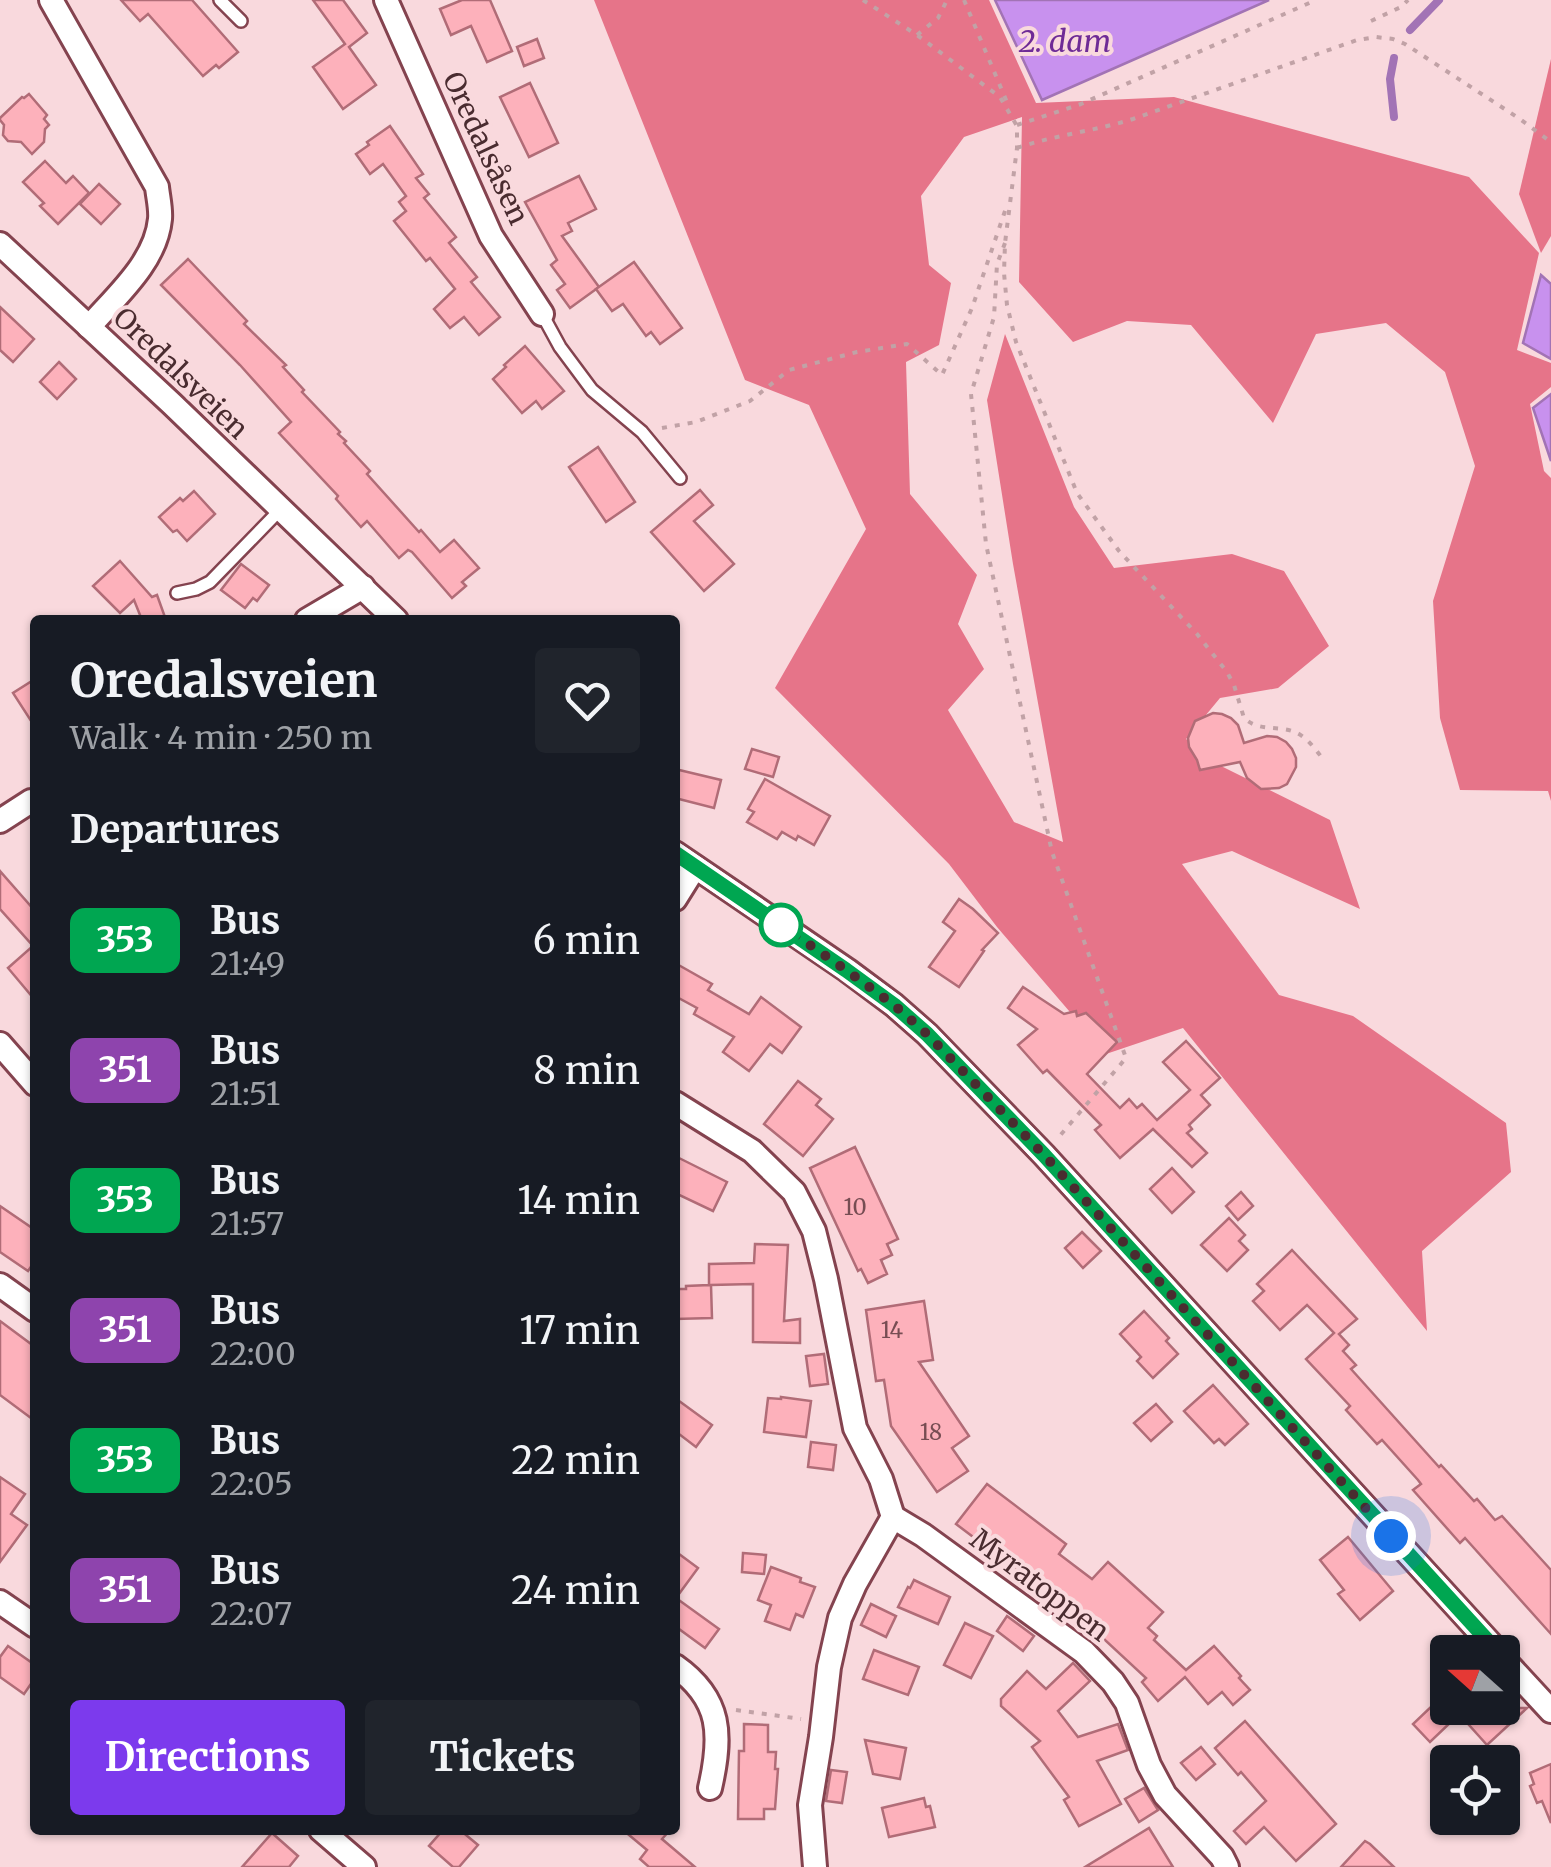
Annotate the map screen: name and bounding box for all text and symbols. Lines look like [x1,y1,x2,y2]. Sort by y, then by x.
water label: 2. dam [1018,22,1111,60]
street label: Oredalsåsen [435,66,537,230]
street label: Oredalsveien [106,300,256,446]
button: heart [535,648,640,753]
text: Oredalsveien [70,650,378,710]
text: Walk · 4 min · 250 m [70,718,372,758]
text: Departures [70,806,280,853]
text: Bus [210,897,280,944]
unlabelled marker [760,904,802,946]
text: 6 min [533,917,640,964]
text: 353 [96,918,154,962]
text: 21:49 [210,944,285,984]
text: Bus [210,1027,280,1074]
text: 8 min [533,1047,640,1094]
text: 351 [98,1048,152,1092]
text: 21:51 [210,1074,280,1114]
text: Bus [210,1157,280,1204]
text: 14 min [517,1177,640,1224]
text: 353 [96,1178,154,1222]
house number: 10 [843,1193,867,1221]
text: 21:57 [210,1204,284,1244]
text: Bus [210,1287,280,1334]
text: 17 min [519,1307,640,1354]
text: 351 [98,1308,152,1352]
house number: 14 [881,1316,904,1344]
text: 22:00 [210,1334,296,1374]
text: Bus [210,1417,280,1464]
house number: 18 [920,1418,942,1446]
text: 22 min [511,1437,640,1484]
text: 353 [96,1438,154,1482]
text: 22:05 [210,1464,293,1504]
your location [1366,1511,1416,1561]
street label: Myratoppen [963,1521,1117,1649]
text: Bus [210,1547,280,1594]
text: 24 min [511,1567,640,1614]
text: 351 [98,1568,152,1612]
text: 22:07 [210,1594,292,1634]
north arrow [1430,1635,1520,1725]
map controls [1430,1635,1520,1835]
button: Directions [70,1700,345,1815]
button: Tickets [365,1700,640,1815]
button: locate [1430,1745,1520,1835]

